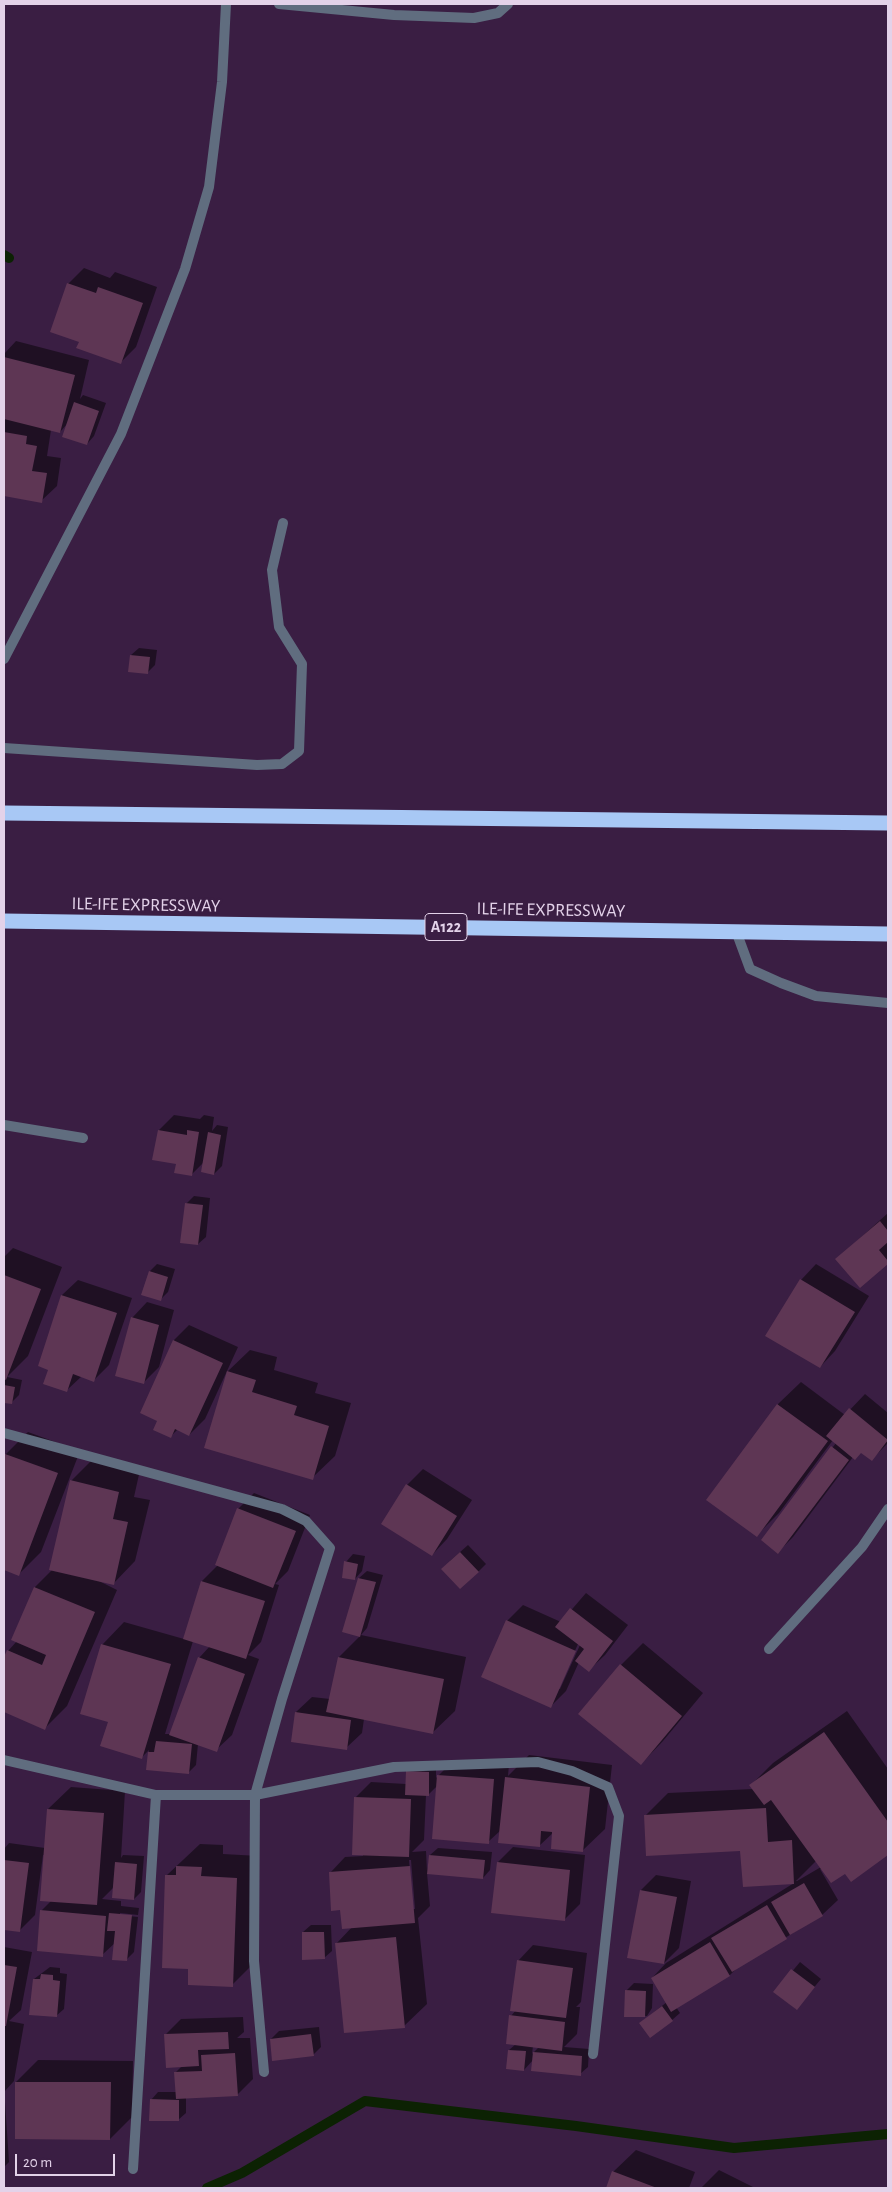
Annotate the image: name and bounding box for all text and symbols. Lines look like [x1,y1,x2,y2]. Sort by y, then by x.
street label: ILE-IFE EXPRESSWAY [71,893,221,917]
street label: ILE-IFE EXPRESSWAY [476,898,626,922]
road number: A122 [425,914,467,940]
scale bar [18,2144,118,2176]
text: 20 m [23,2155,52,2170]

